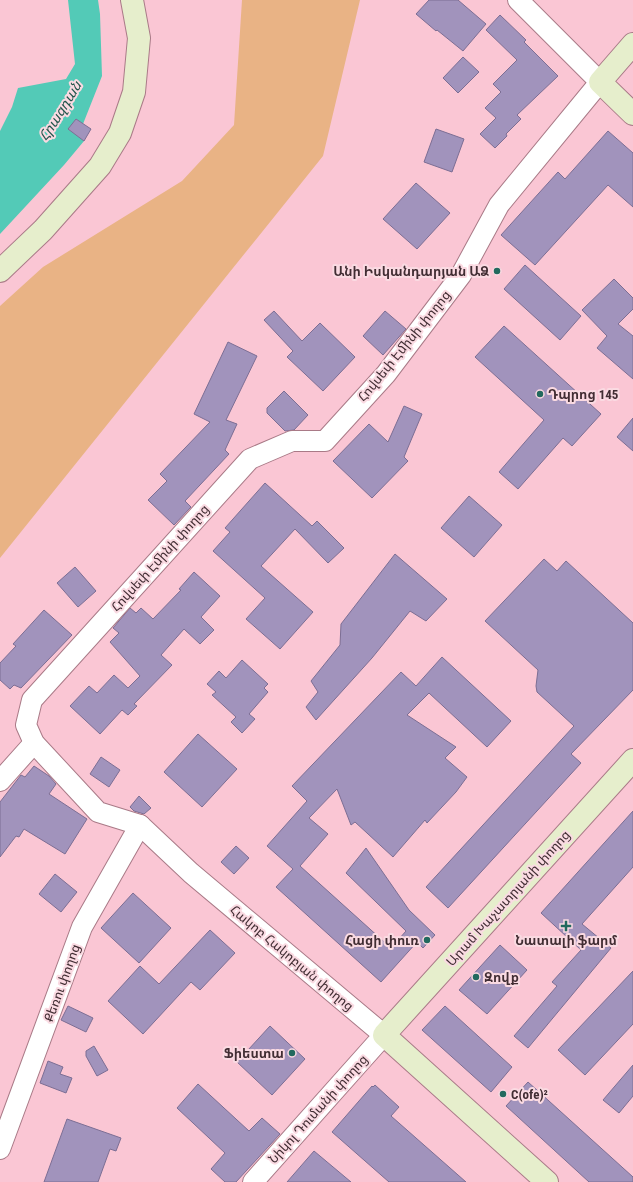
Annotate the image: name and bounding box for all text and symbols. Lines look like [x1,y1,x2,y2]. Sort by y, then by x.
water label: Հրազդան [35,78,86,144]
place label: Անի Իսկանդարյան ԱՁ [333,264,489,279]
marker: Անի Իսկանդարյան ԱՁ [492,266,502,276]
street label: Հովսեփ Էմինի փողոց [355,287,453,405]
place label: Դպրոց 145 [548,387,619,402]
marker: Դպրոց 145 [535,389,545,399]
street label: Հովսեփ Էմինի փողոց [108,502,212,614]
street label: Արամ Խաչատրյանի փողոց [443,827,573,969]
street label: Հակոբ Հակոբյան փողոց [227,902,357,1014]
marker: Նատալի ֆարմ [561,921,571,931]
place label: Հացի փուռ [345,933,419,948]
place label: Նատալի ֆարմ [515,933,617,948]
marker: Հացի փուռ [422,935,432,945]
street label: Քեռու փողոց [41,942,83,1024]
place label: Զովք [484,970,519,985]
marker: Զովք [471,972,481,982]
place label: Ֆիեստա [224,1046,284,1061]
marker: Ֆիեստա [287,1048,297,1058]
street label: Նիկոլ Դումանի փողոց [265,1052,371,1166]
place label: C(ofe)² [511,1087,548,1102]
marker: C(ofe)² [498,1089,508,1099]

